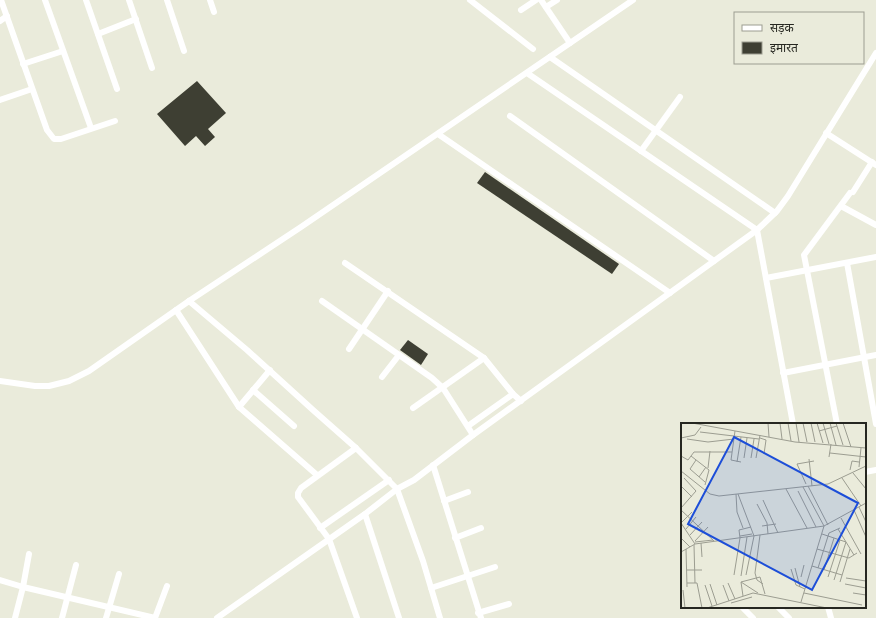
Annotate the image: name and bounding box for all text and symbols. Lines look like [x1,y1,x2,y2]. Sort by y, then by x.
legend [734,12,864,64]
text: सड़क [770,19,795,36]
text: इमारत [770,39,799,56]
inset map [681,423,866,608]

